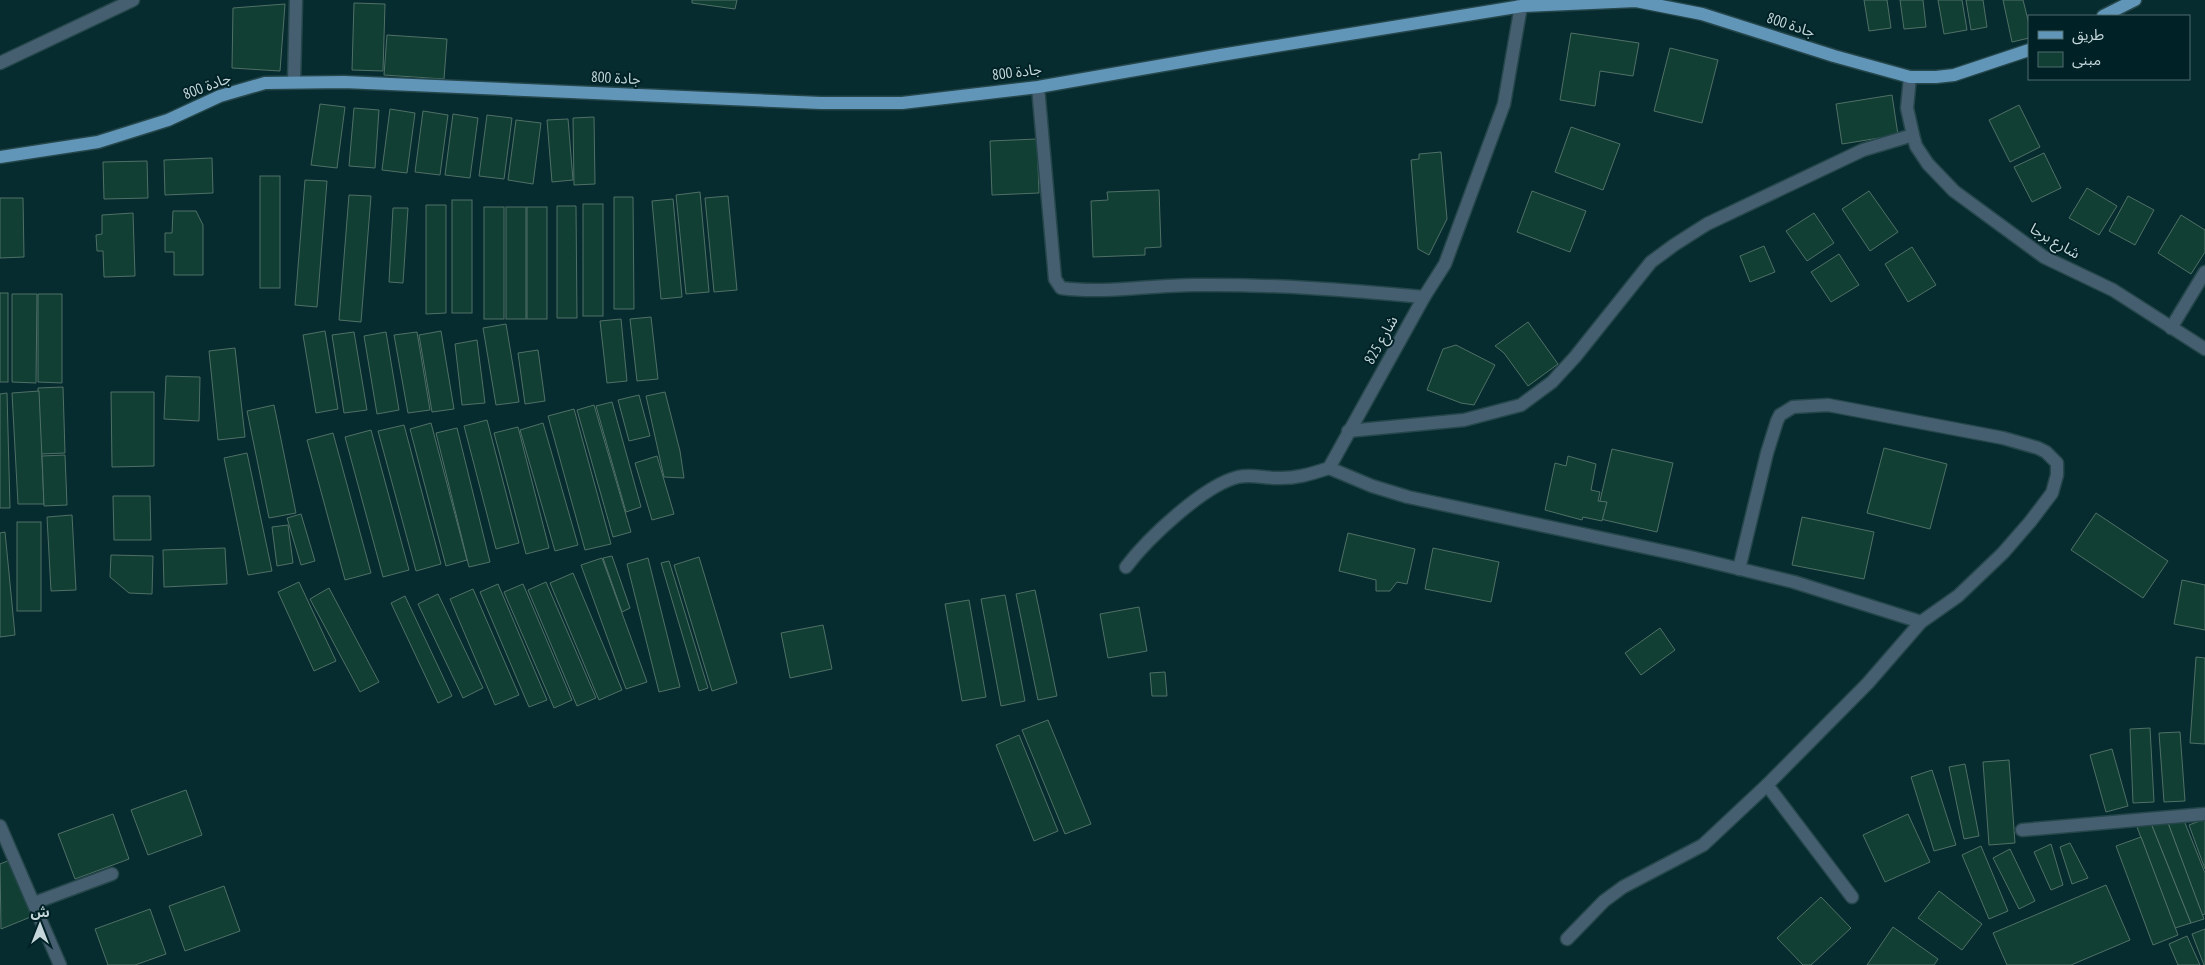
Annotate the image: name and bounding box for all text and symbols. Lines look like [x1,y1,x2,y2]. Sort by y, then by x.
street label: جادة 800 [1764,8,1818,41]
legend [2028,15,2190,80]
text: طريق [2072,25,2104,45]
text: مبنى [2072,50,2101,69]
street label: جادة 800 [991,59,1043,84]
street label: جادة 800 [591,67,642,88]
street label: جادة 800 [180,68,234,103]
street label: شارع برجا [2025,219,2084,265]
street label: شارع 825 [1359,312,1404,369]
north arrow [15,900,65,950]
text: ش [30,903,50,921]

